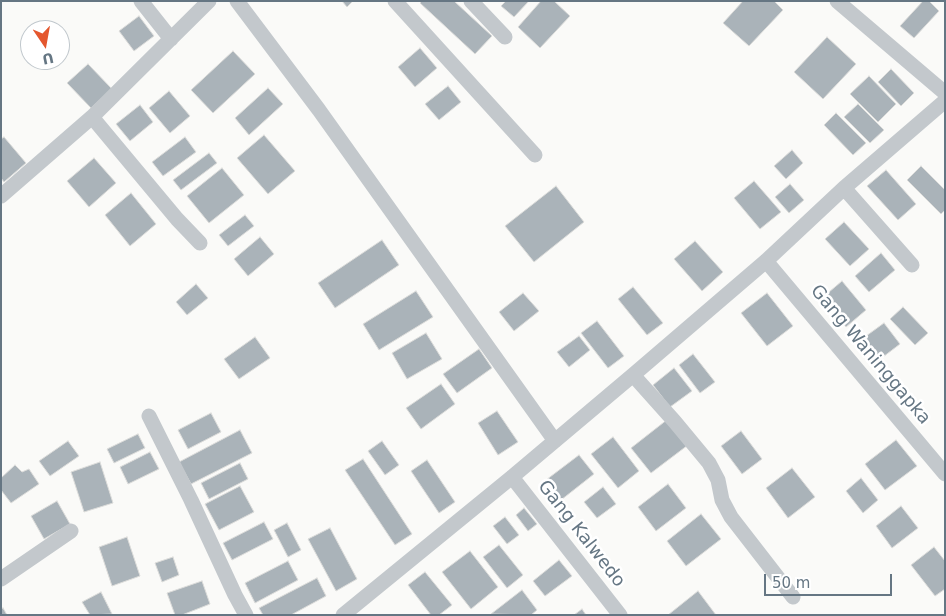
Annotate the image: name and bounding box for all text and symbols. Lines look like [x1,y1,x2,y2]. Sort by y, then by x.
north arrow [20,20,70,70]
text: U [41,50,55,68]
street label: Gang Waninggapka [805,281,935,429]
street label: Gang Kalwedo [533,476,629,592]
scale bar [766,564,894,596]
text: 50 m [772,574,810,592]

